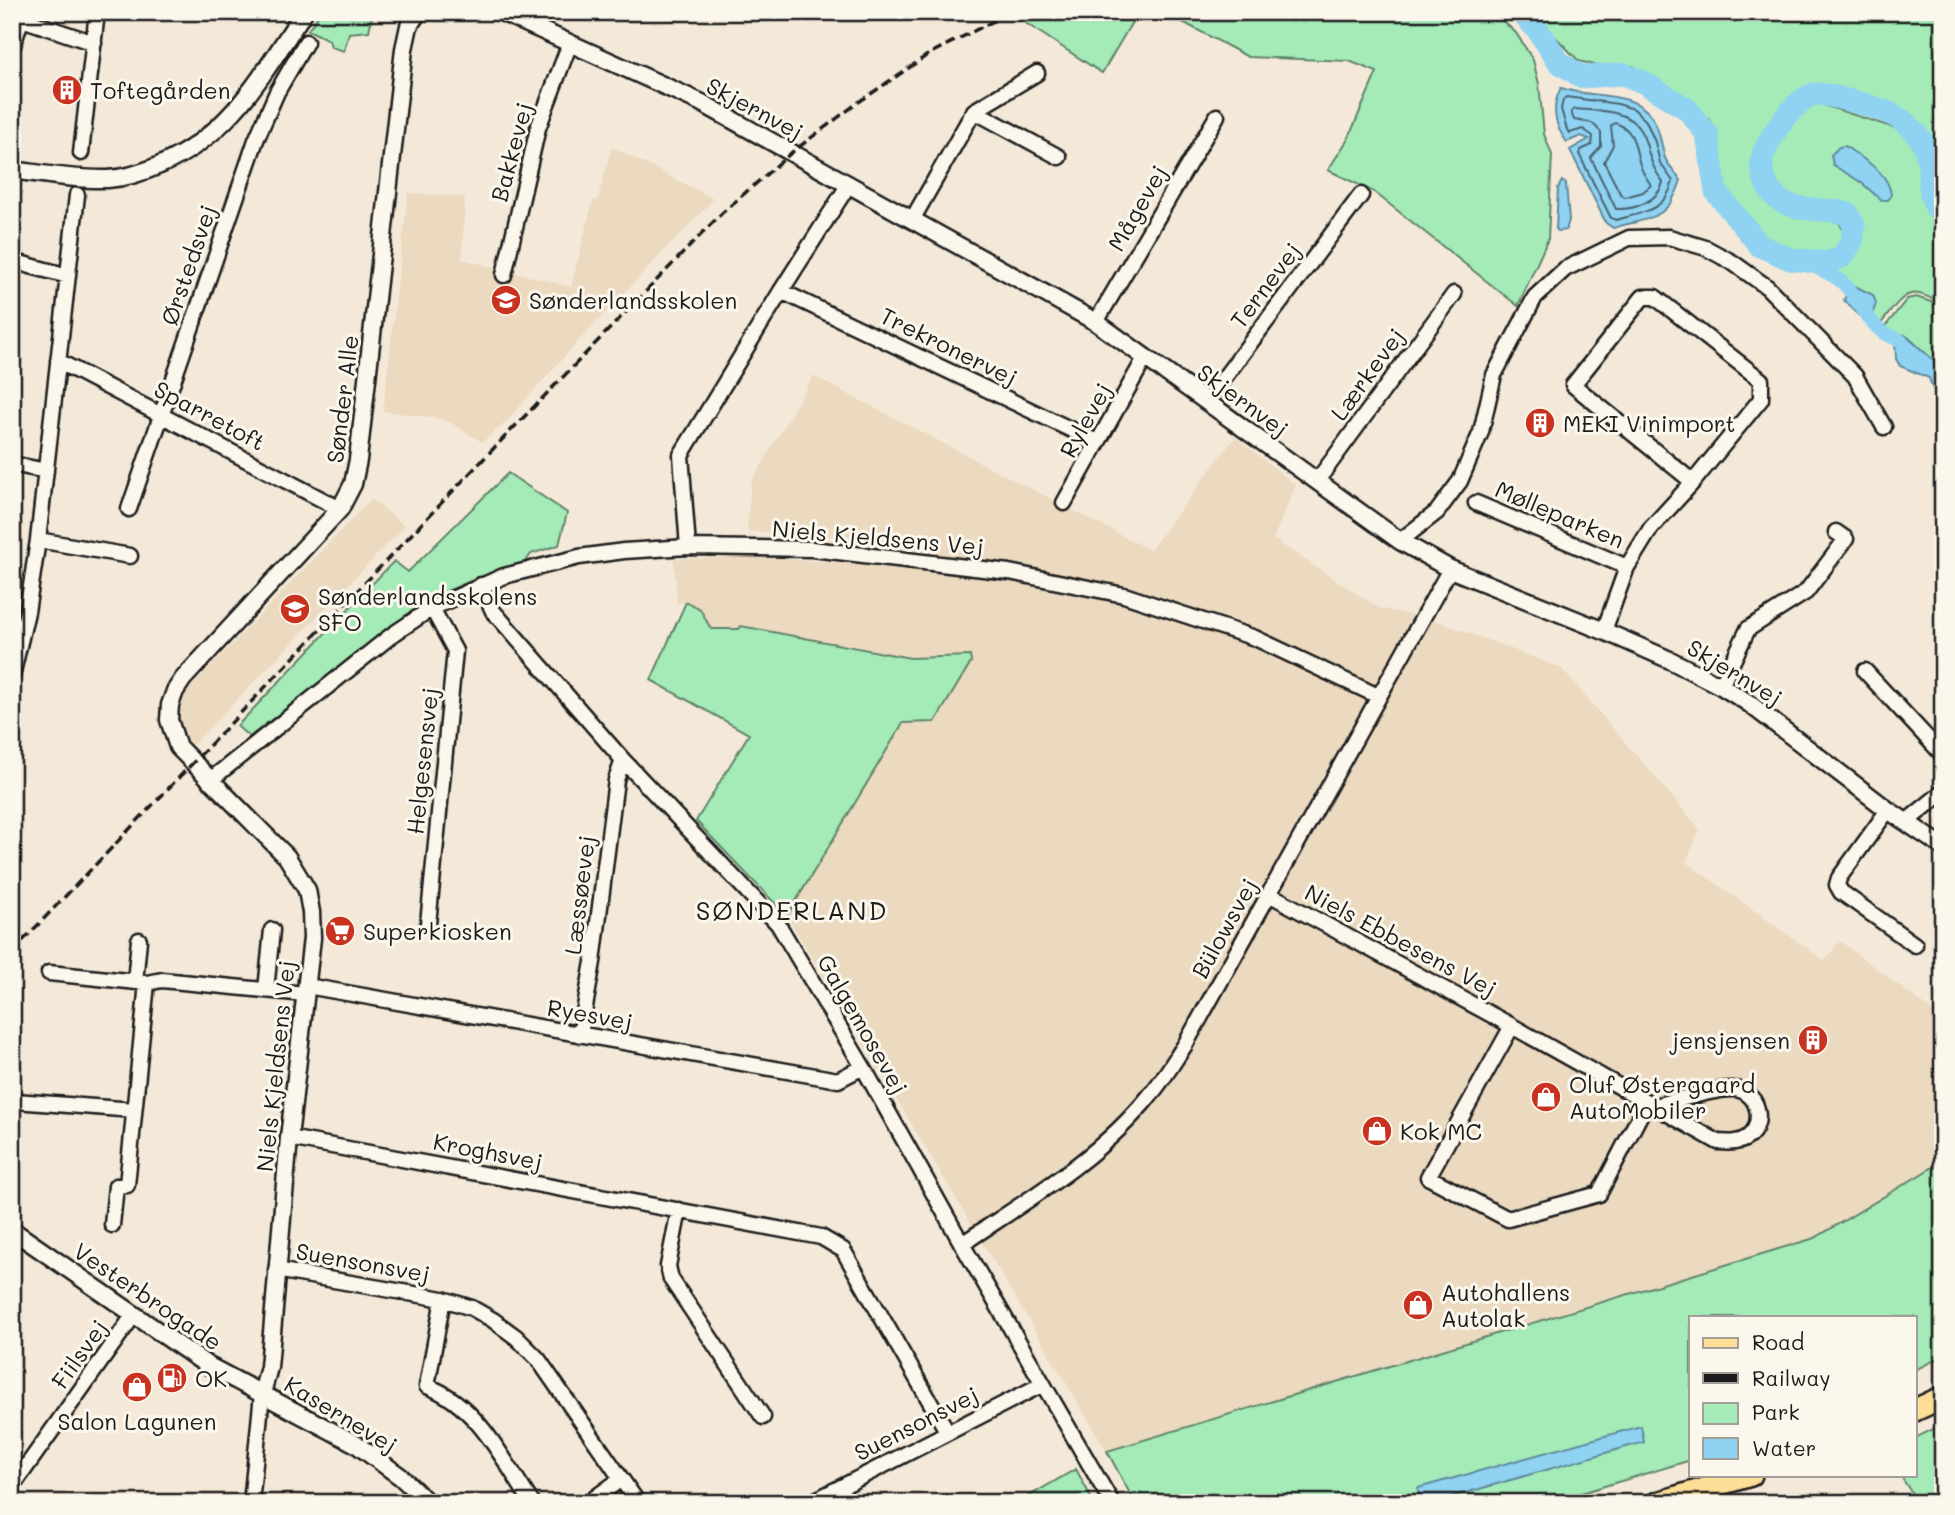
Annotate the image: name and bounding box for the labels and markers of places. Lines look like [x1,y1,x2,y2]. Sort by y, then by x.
building icon: Toftegården [50,73,84,107]
place label: Toftegården [90,75,231,105]
school or university icon: Sønderlandsskolen [489,283,523,317]
place label: Sønderlandsskolen [529,285,737,315]
building icon: MEKI Vinimport [1523,406,1557,440]
place label: MEKI Vinimport [1563,408,1735,438]
place label: Sønderlandsskolens SFO [318,581,537,637]
school or university icon: Sønderlandsskolens SFO [278,592,312,626]
supermarket icon: Superkiosken [323,914,357,948]
place label: Superkiosken [363,916,512,946]
building icon: jensjensen [1796,1023,1830,1057]
place label: jensjensen [1669,1025,1790,1055]
place label: Oluf Østergaard AutoMobiler [1569,1069,1755,1125]
shop icon: Oluf Østergaard AutoMobiler [1529,1080,1563,1114]
shop icon: Kok MC [1360,1114,1394,1148]
place label: Kok MC [1400,1116,1482,1146]
place label: Autohallens Autolak [1441,1277,1570,1333]
shop icon: Autohallens Autolak [1401,1288,1435,1322]
fuel station icon: OK [155,1361,189,1395]
place label: OK [195,1363,227,1393]
shop icon: Salon Lagunen [120,1370,154,1404]
place label: Salon Lagunen [58,1406,216,1436]

